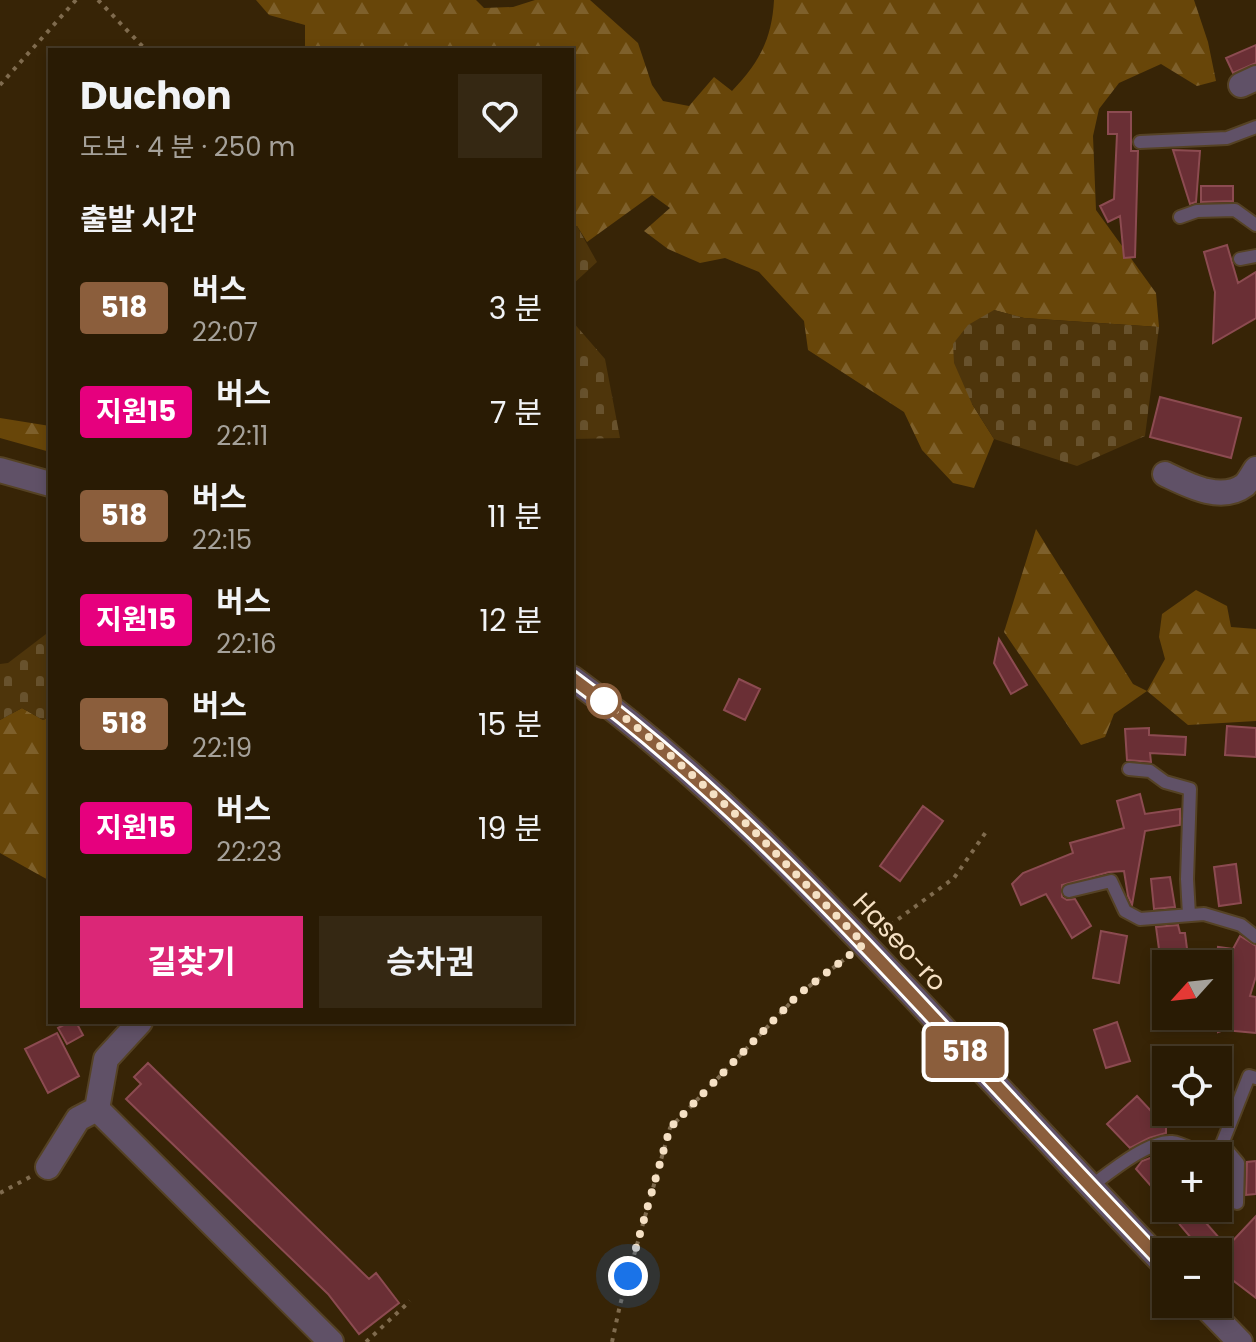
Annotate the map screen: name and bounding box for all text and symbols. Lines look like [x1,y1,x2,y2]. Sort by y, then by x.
text: Duchon [80,69,232,122]
button: heart [458,74,542,158]
text: 도보 · 4 분 · 250 m [80,129,295,165]
text: 출발 시간 [80,198,197,241]
text: 버스 [192,268,247,311]
text: 3 분 [489,287,542,330]
text: 518 [101,288,147,327]
text: 22:07 [192,314,258,350]
text: 버스 [216,372,271,415]
text: 7 분 [490,391,542,434]
text: 지원15 [96,392,176,431]
text: 22:11 [216,418,268,454]
text: 버스 [192,476,247,519]
text: 11 분 [487,495,542,538]
text: 518 [101,496,147,535]
text: 22:15 [192,522,252,558]
text: 버스 [216,580,271,623]
text: 12 분 [480,599,542,642]
text: 지원15 [96,600,176,639]
text: 22:16 [216,626,277,662]
text: 버스 [192,684,247,727]
unlabelled marker [587,684,621,718]
text: 15 분 [478,703,542,746]
text: 518 [101,704,147,743]
text: 22:19 [192,730,252,766]
text: 버스 [216,788,271,831]
text: 19 분 [478,807,542,850]
text: 지원15 [96,808,176,847]
text: 22:23 [216,834,282,870]
street label: Haseo-ro [845,885,955,999]
button: 길찾기 [80,916,303,1008]
button: 승차권 [319,916,542,1008]
north arrow [1152,950,1232,1030]
map controls [1152,950,1232,1318]
line badge: 518 [919,1026,1011,1078]
text: 518 [942,1032,988,1071]
button: locate [1152,1046,1232,1126]
button: + [1152,1142,1232,1222]
button: − [1152,1238,1232,1318]
your location [608,1256,648,1296]

